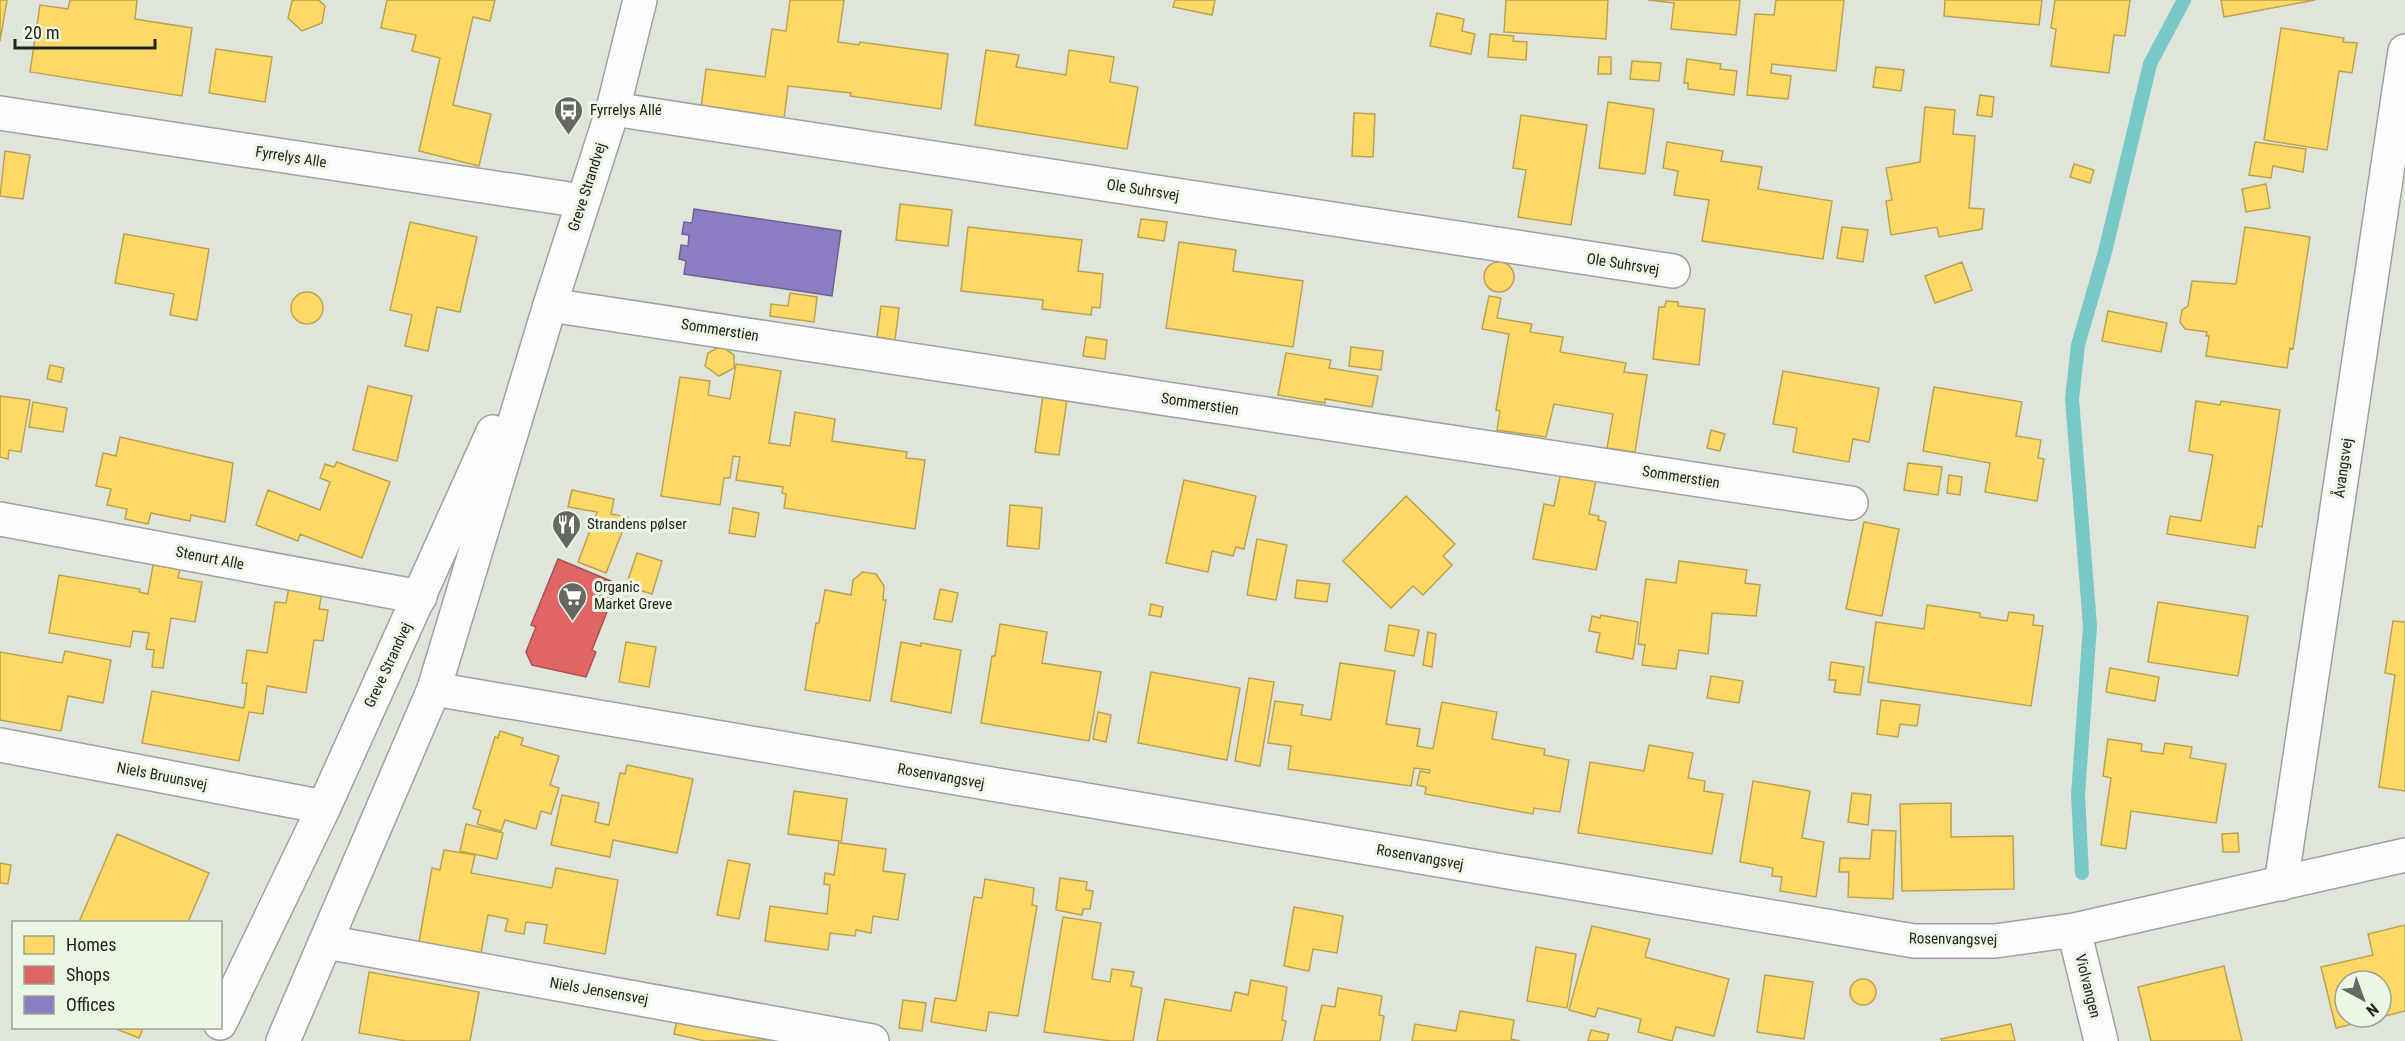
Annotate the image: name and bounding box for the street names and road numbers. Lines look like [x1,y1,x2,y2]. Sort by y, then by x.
street label: Greve Strandvej [564,140,610,234]
street label: Fyrrelys Alle [254,142,328,172]
street label: Ole Suhrsvej [1105,175,1181,205]
street label: Ole Suhrsvej [1585,249,1661,279]
street label: Sommerstien [680,315,760,345]
street label: Sommerstien [1160,389,1240,419]
street label: Åvangsvej [2330,437,2356,499]
street label: Sommerstien [1641,462,1721,492]
street label: Stenurt Alle [174,543,246,573]
street label: Greve Strandvej [360,619,416,711]
street label: Niels Bruunsvej [115,758,209,794]
street label: Rosenvangsvej [896,759,986,793]
street label: Rosenvangsvej [1375,840,1465,874]
street label: Rosenvangsvej [1909,929,1997,949]
street label: Violvangen [2071,952,2105,1020]
street label: Niels Jensensvej [548,973,650,1009]

